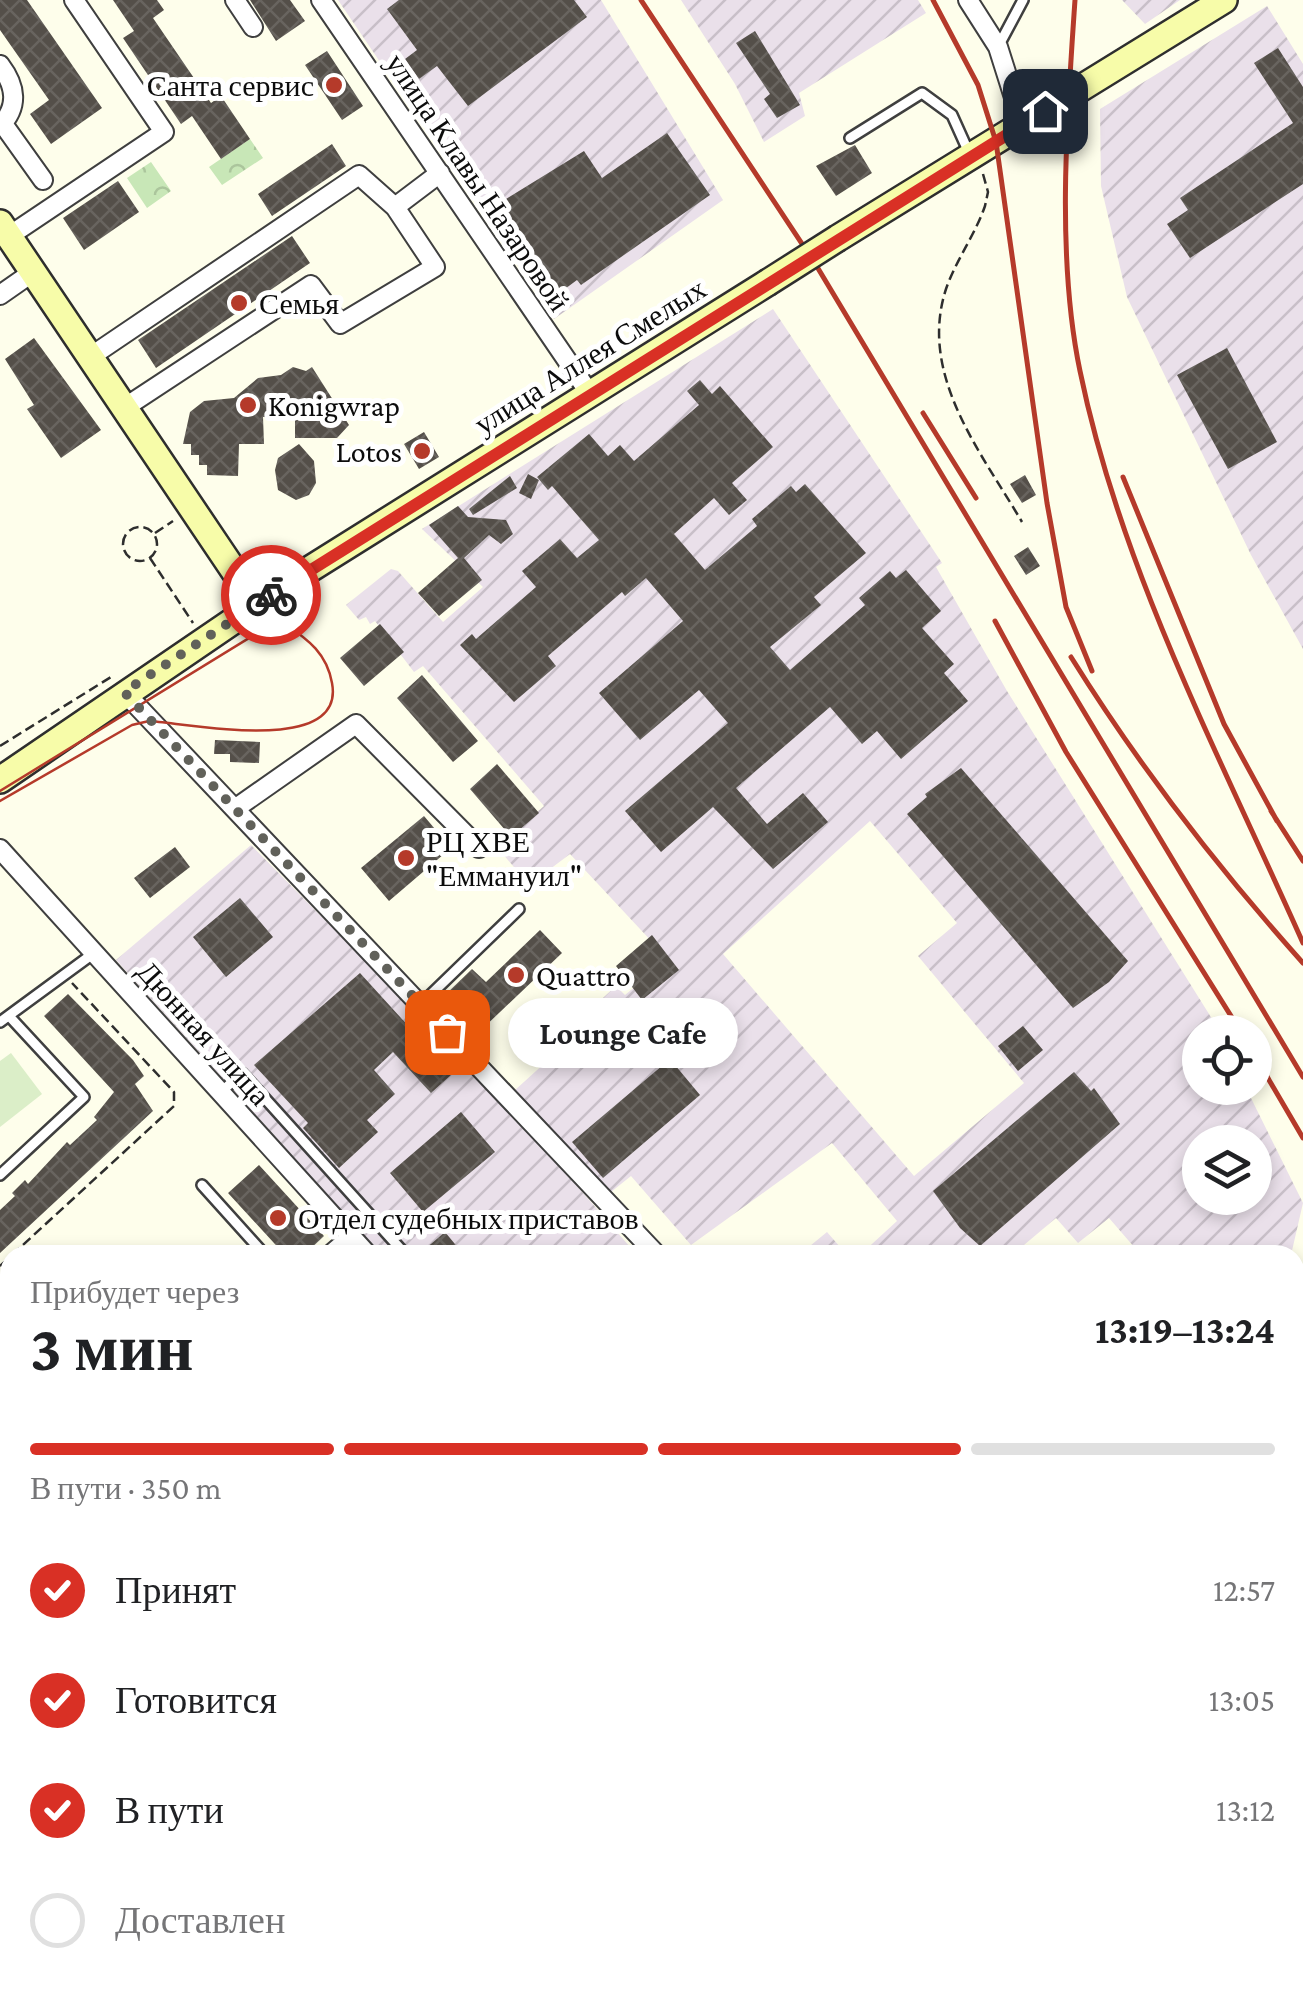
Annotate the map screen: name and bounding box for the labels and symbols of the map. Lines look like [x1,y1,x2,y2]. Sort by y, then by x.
street label: улица Клавы Назаровой [380,47,576,317]
place label: Санта сервис [147,69,314,102]
pin [1003,69,1088,154]
marker: Санта сервис [323,74,345,96]
street label: улица Аллея Смелых [468,271,712,441]
place label: Семья [259,287,339,320]
marker: Семья [228,292,250,314]
place label: Konigwrap [268,389,400,423]
marker: Konigwrap [237,394,259,416]
place label: Lotos [336,435,402,468]
marker: Lotos [411,440,433,462]
courier [221,545,321,645]
place label: РЦ ХВЕ "Еммануил" [426,825,582,892]
marker: РЦ ХВЕ "Еммануил" [395,847,417,869]
street label: Дюнная улица [131,954,277,1112]
place label: Quattro [536,959,631,992]
marker: Quattro [505,964,527,986]
pin [405,990,490,1075]
callout: Lounge Cafe [507,997,737,1067]
place label: Отдел судебных приставов [298,1202,639,1235]
marker: Отдел судебных приставов [267,1207,289,1229]

